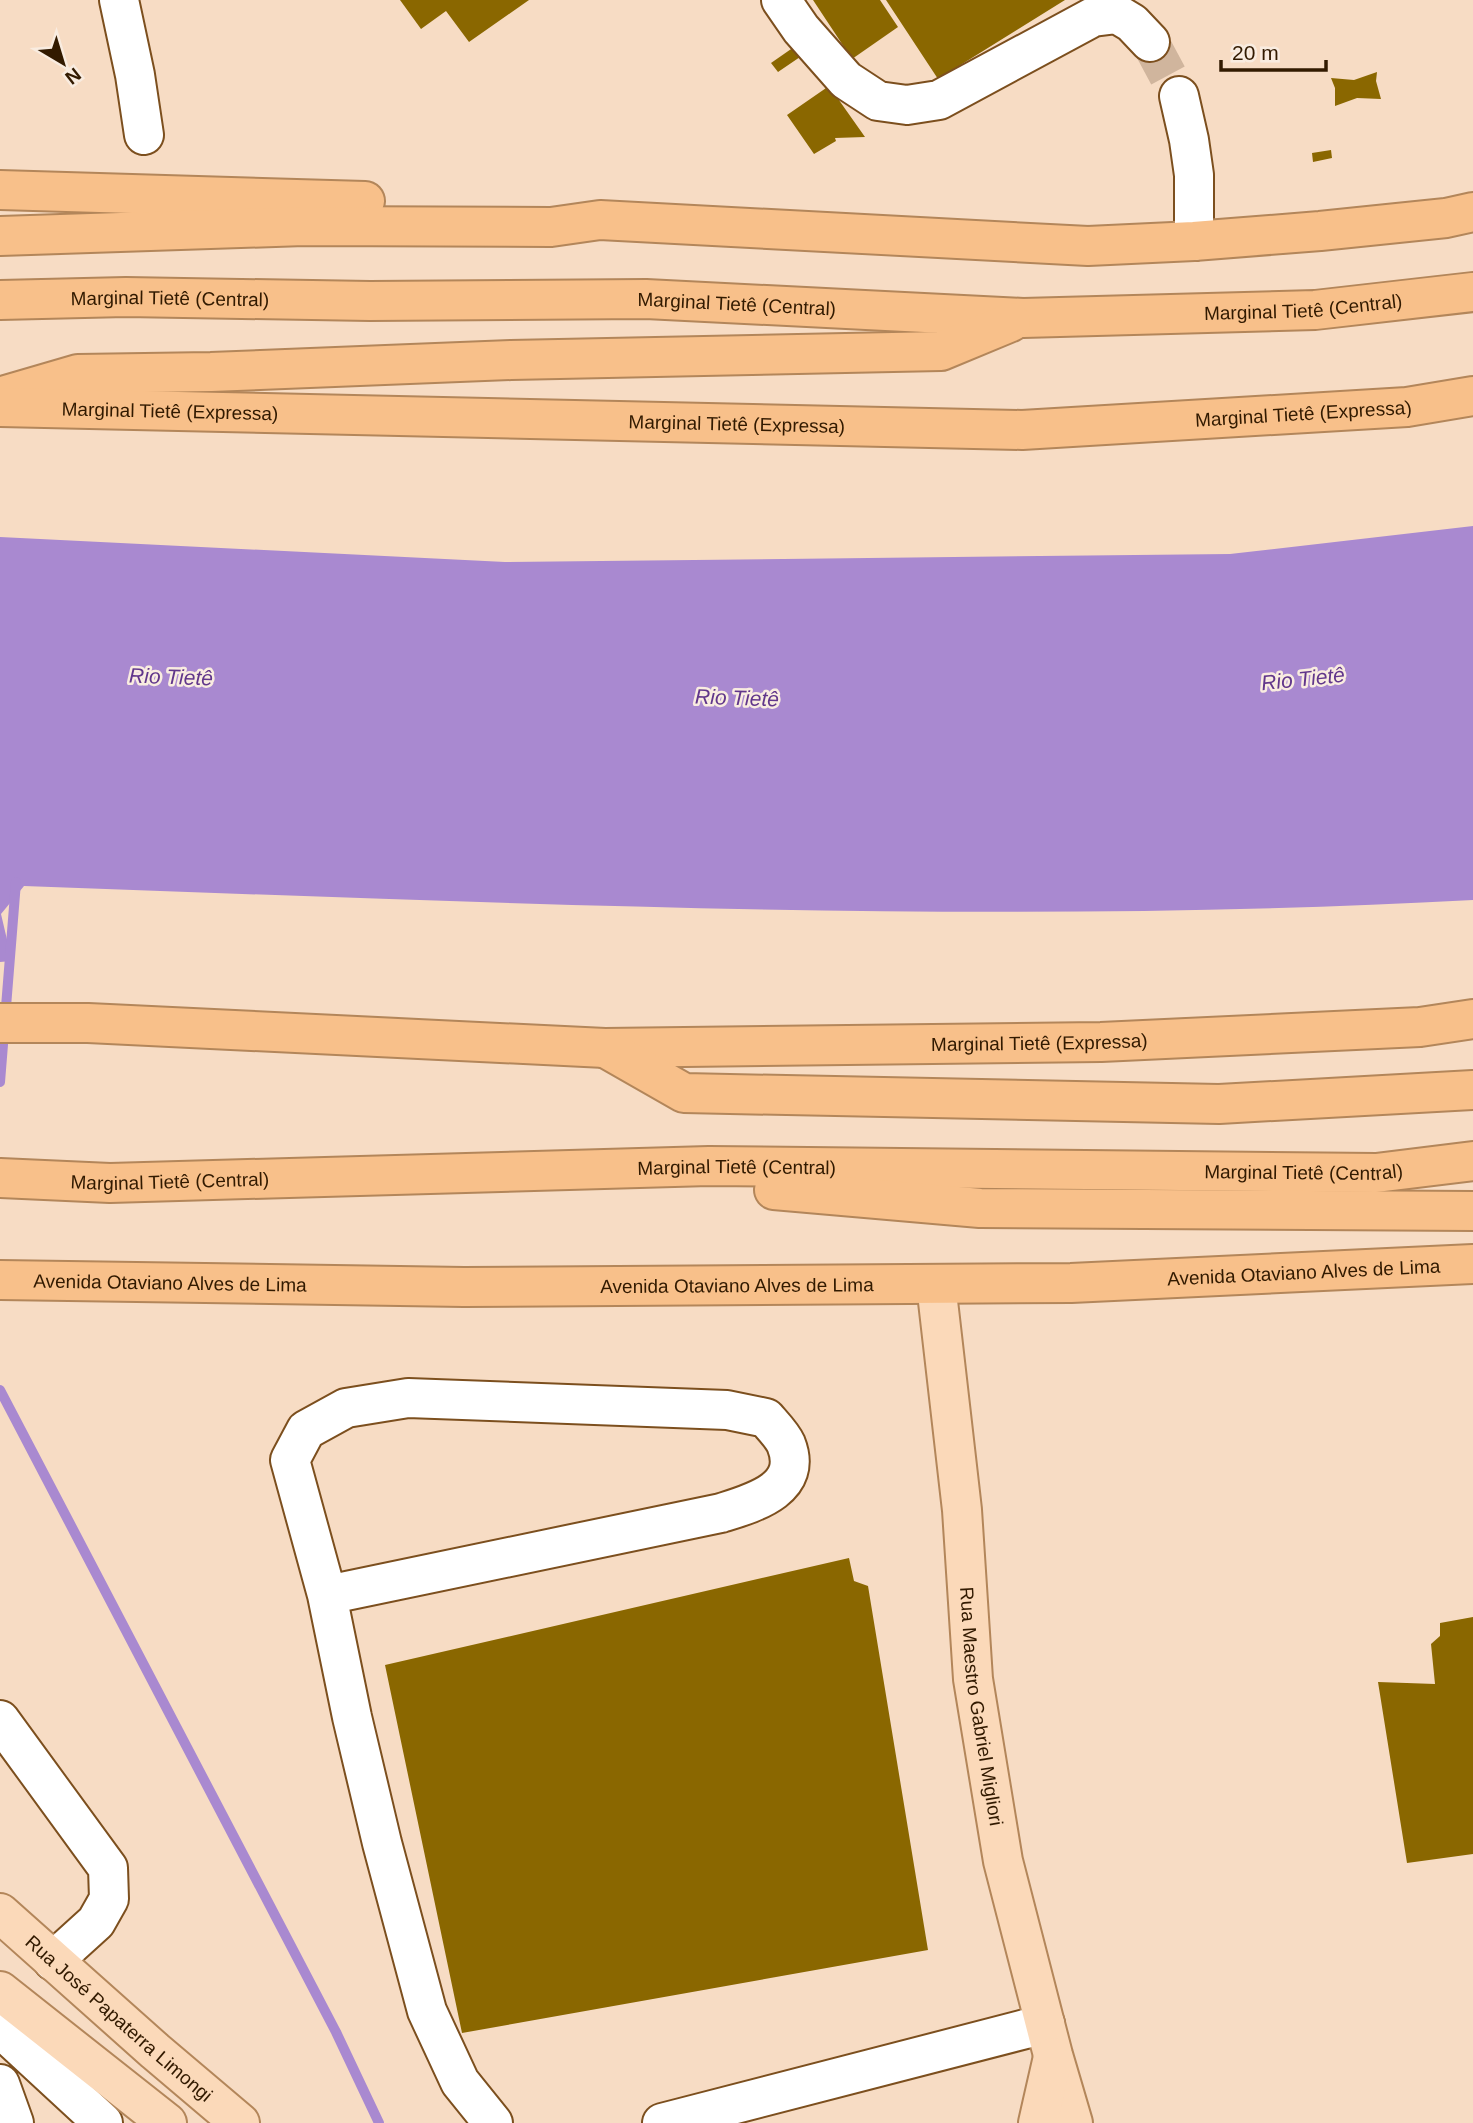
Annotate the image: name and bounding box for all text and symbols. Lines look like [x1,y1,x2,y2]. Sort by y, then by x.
north arrow [28,28,98,98]
scale bar [1221,28,1326,72]
text: 20 m [1232,41,1279,64]
text: N [61,64,85,89]
street label: Marginal Tietê (Central) [70,287,269,310]
street label: Marginal Tietê (Central) [638,289,837,320]
street label: Marginal Tietê (Central) [1204,290,1403,324]
street label: Marginal Tietê (Expressa) [1195,396,1413,431]
street label: Marginal Tietê (Expressa) [61,398,278,424]
street label: Marginal Tietê (Expressa) [628,411,845,437]
water label: Rio Tietê [1260,663,1346,694]
water label: Rio Tietê [129,664,213,689]
water label: Rio Tietê [695,685,779,710]
street label: Marginal Tietê (Expressa) [931,1030,1148,1055]
street label: Marginal Tietê (Central) [637,1156,836,1179]
street label: Marginal Tietê (Central) [1204,1160,1404,1184]
street label: Marginal Tietê (Central) [70,1168,269,1194]
street label: Avenida Otaviano Alves de Lima [1167,1256,1441,1289]
street label: Avenida Otaviano Alves de Lima [33,1271,307,1296]
street label: Avenida Otaviano Alves de Lima [600,1274,874,1297]
street label: Rua Maestro Gabriel Migliori [956,1586,1007,1827]
street label: Rua José Papaterra Limongi [21,1931,216,2106]

